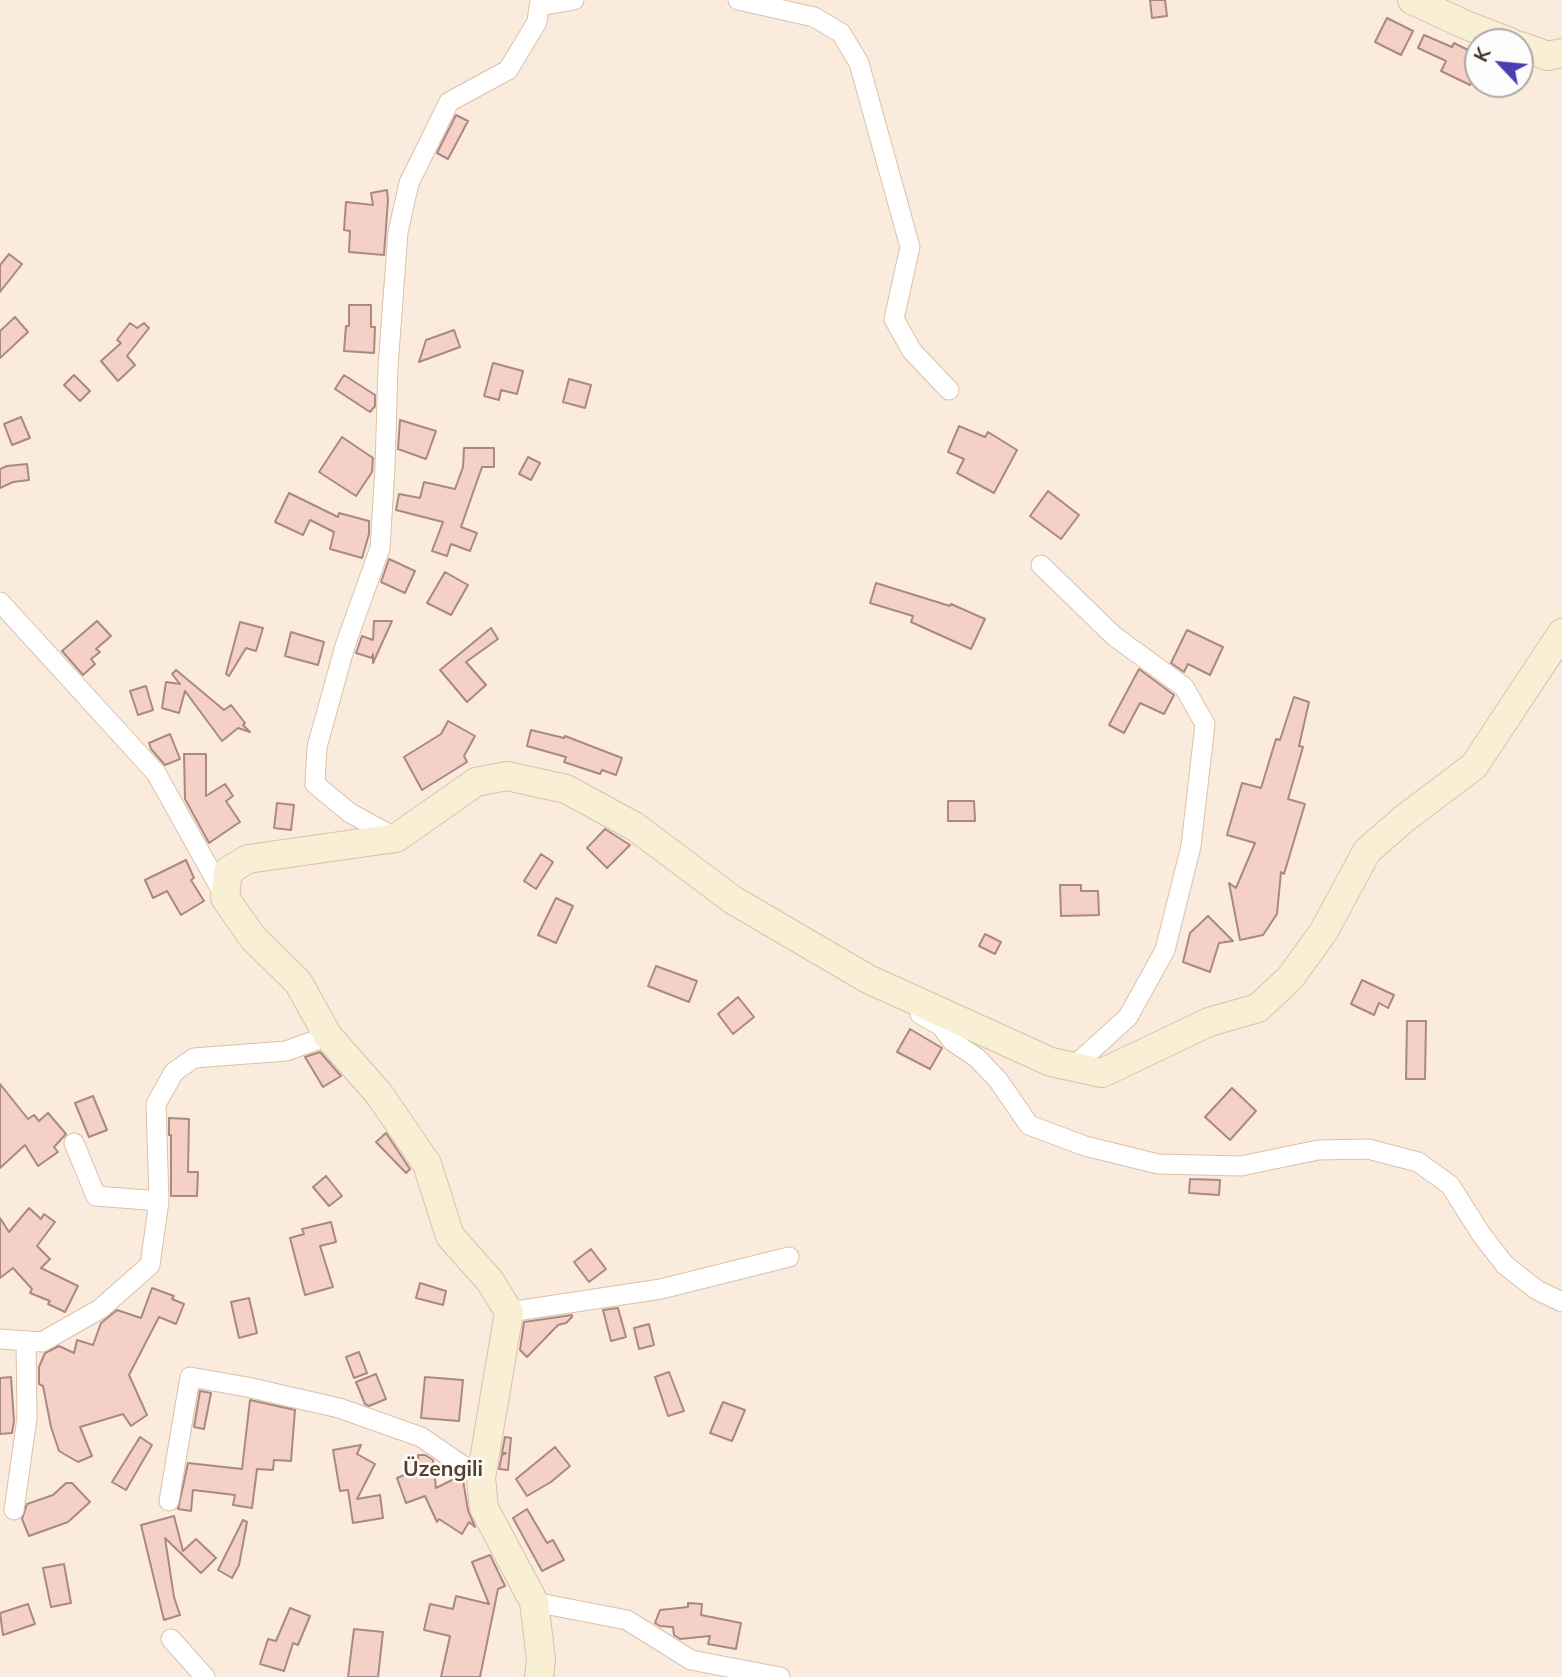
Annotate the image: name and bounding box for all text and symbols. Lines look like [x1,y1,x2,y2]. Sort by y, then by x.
north arrow [1464,28,1534,98]
text: K [1468,44,1495,66]
district label: Üzengili [403,1457,483,1483]

